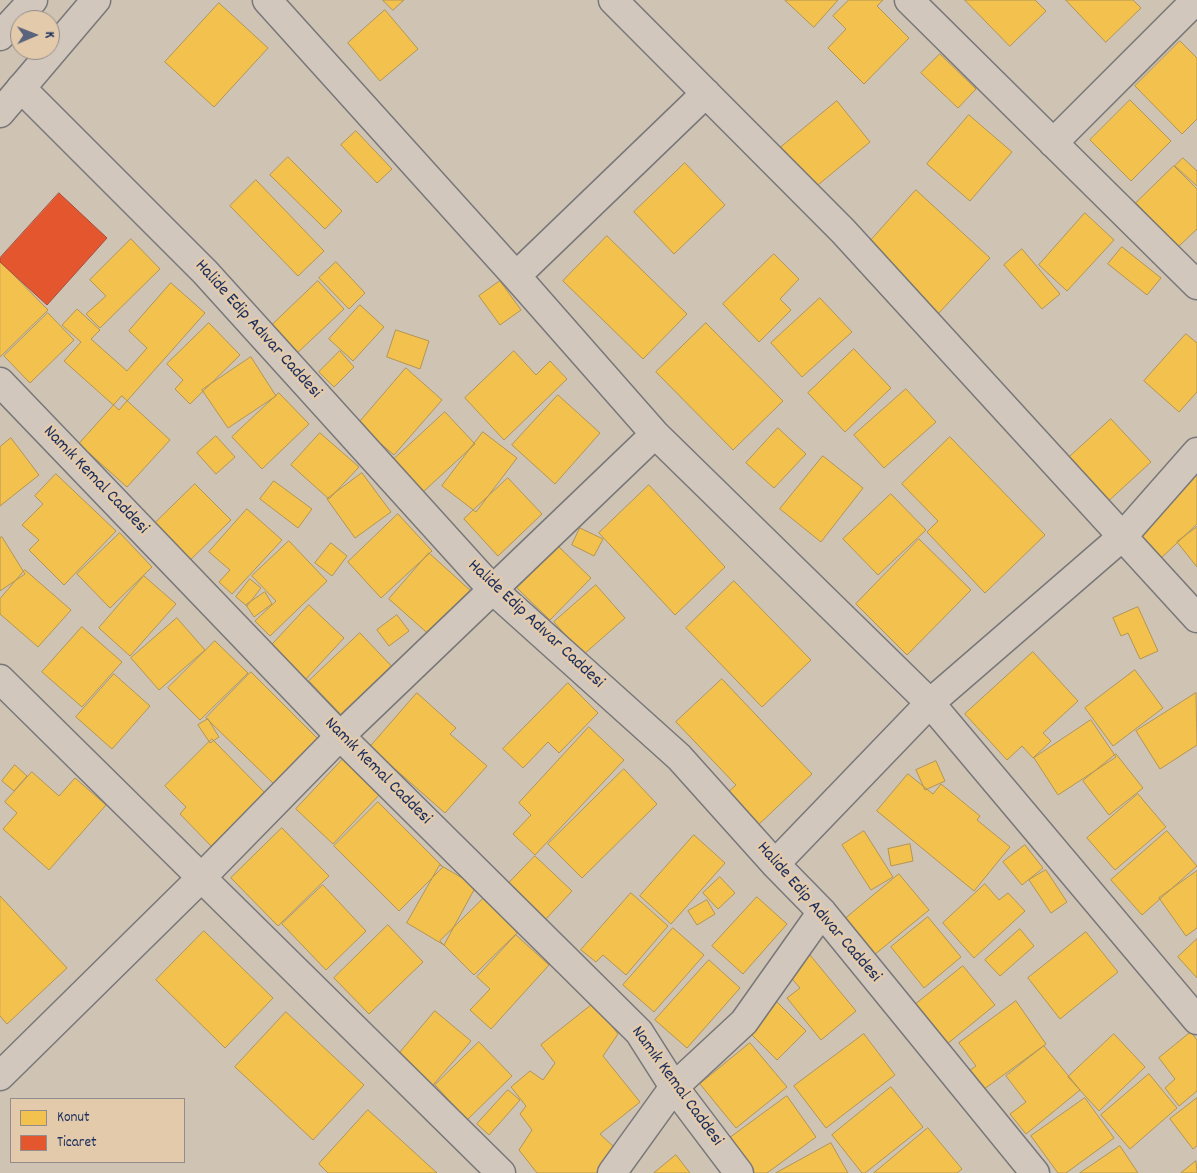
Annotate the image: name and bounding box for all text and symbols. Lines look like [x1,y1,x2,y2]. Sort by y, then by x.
north arrow [10,10,60,60]
text: K [39,31,59,38]
street label: Halide Edip Adıvar Caddesi [189,256,325,404]
street label: Namık Kemal Caddesi [38,422,152,540]
street label: Halide Edip Adıvar Caddesi [462,556,608,694]
street label: Namık Kemal Caddesi [319,714,435,830]
street label: Halide Edip Adıvar Caddesi [751,838,885,988]
street label: Namık Kemal Caddesi [625,1023,727,1151]
legend [10,1098,185,1163]
text: Konut [57,1107,90,1129]
text: Ticaret [57,1132,97,1154]

